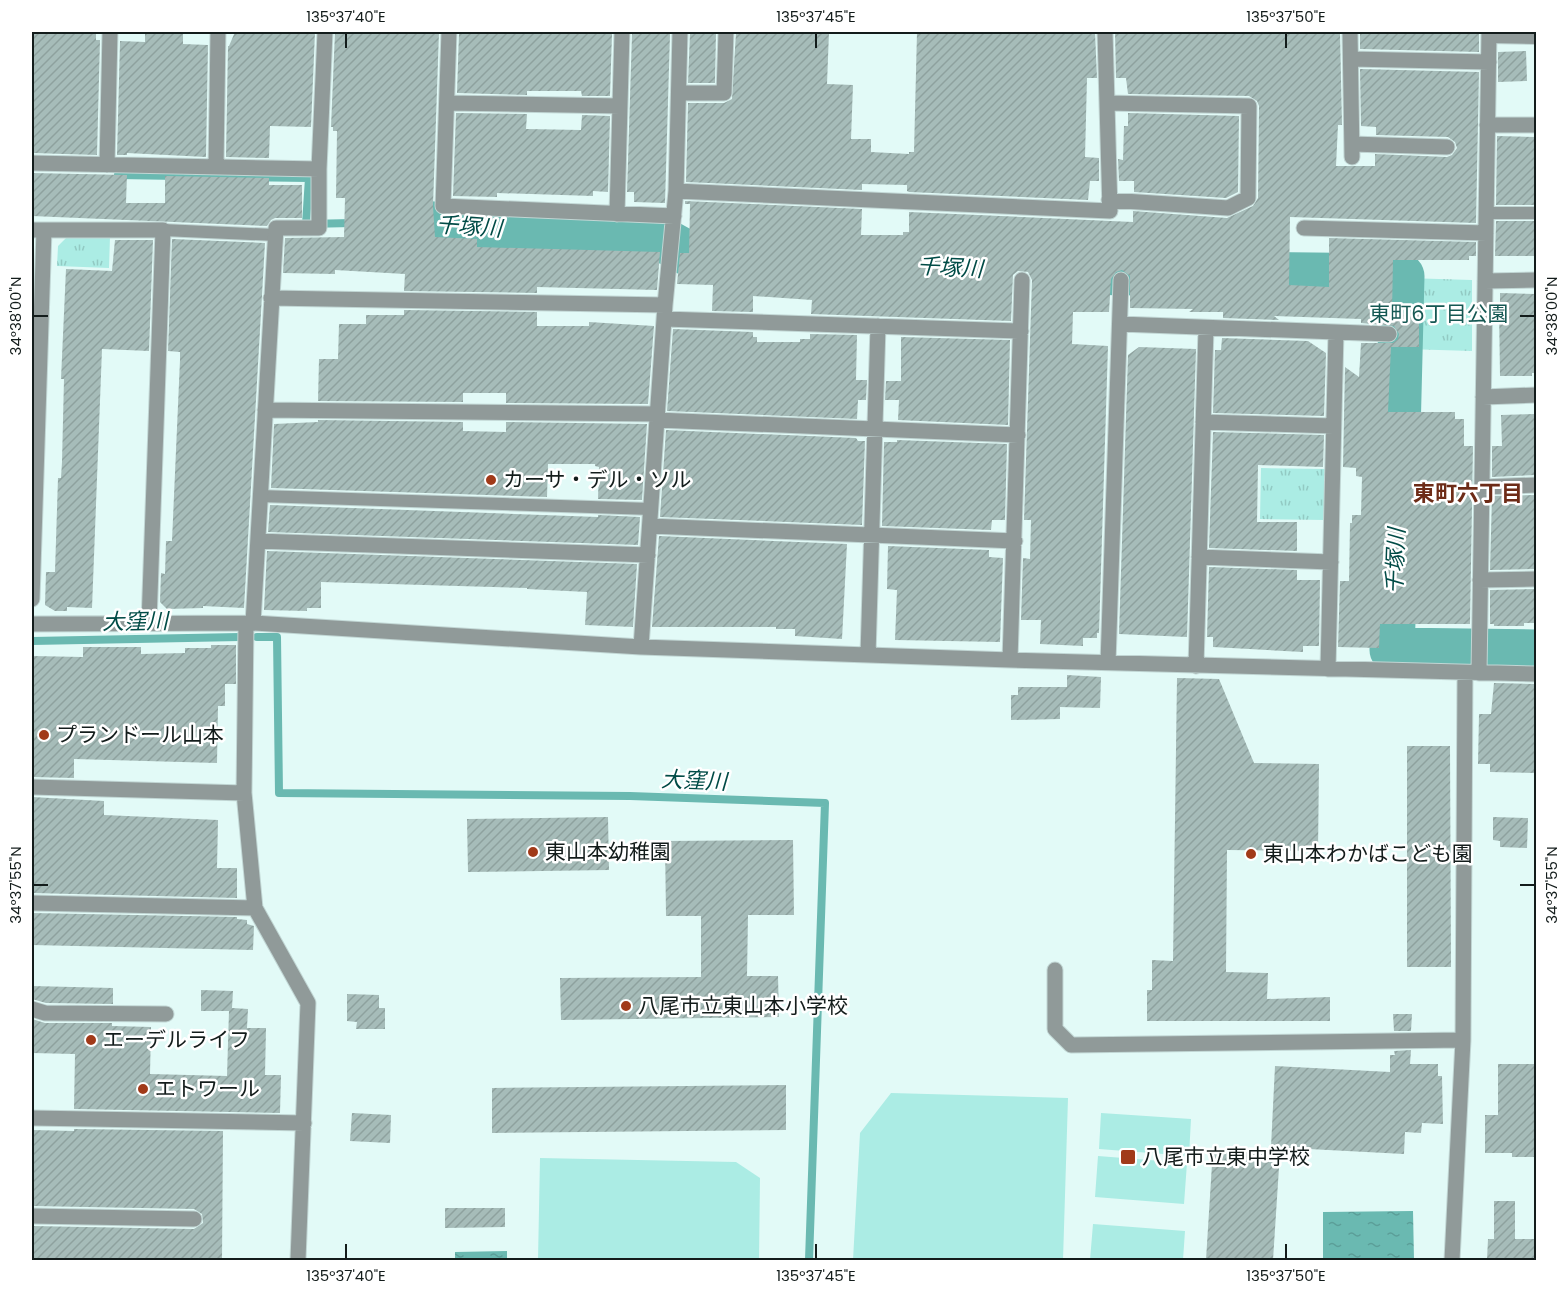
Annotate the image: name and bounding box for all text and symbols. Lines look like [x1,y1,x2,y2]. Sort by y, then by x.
text: 135°37'40"E [306,6,386,27]
text: 135°37'45"E [776,6,856,27]
text: 135°37'50"E [1246,6,1326,27]
water label: 千塚川 [435,209,505,244]
water label: 千塚川 [916,250,986,285]
text: 34°38'00"N [5,277,26,355]
text: 34°38'00"N [1541,277,1562,355]
park label: 東町6丁目公園 [1369,299,1509,328]
place label: カーサ・デル・ソル [503,465,692,494]
marker: カーサ・デル・ソル [484,473,498,487]
district label: 東町六丁目 [1413,478,1523,509]
water label: 千塚川 [1379,526,1412,595]
water label: 大窪川 [102,605,170,638]
place label: プランドール山本 [56,720,224,749]
marker: プランドール山本 [37,728,51,742]
water label: 大窪川 [660,764,729,797]
place label: 東山本幼稚園 [545,837,671,866]
place label: 東山本わかばこども園 [1263,839,1473,868]
marker: 東山本幼稚園 [526,845,540,859]
text: 34°37'55"N [5,846,26,924]
text: 34°37'55"N [1541,846,1562,924]
marker: 東山本わかばこども園 [1244,847,1258,861]
place label: 八尾市立東山本小学校 [638,991,848,1020]
marker: 八尾市立東山本小学校 [619,999,633,1013]
place label: エーデルライフ [103,1025,250,1054]
marker: エーデルライフ [84,1033,98,1047]
place label: エトワール [155,1074,260,1103]
marker: エトワール [136,1082,150,1096]
place label: 八尾市立東中学校 [1142,1142,1310,1171]
marker: 八尾市立東中学校 [1119,1148,1137,1166]
text: 135°37'40"E [306,1265,386,1286]
text: 135°37'45"E [776,1265,856,1286]
text: 135°37'50"E [1246,1265,1326,1286]

